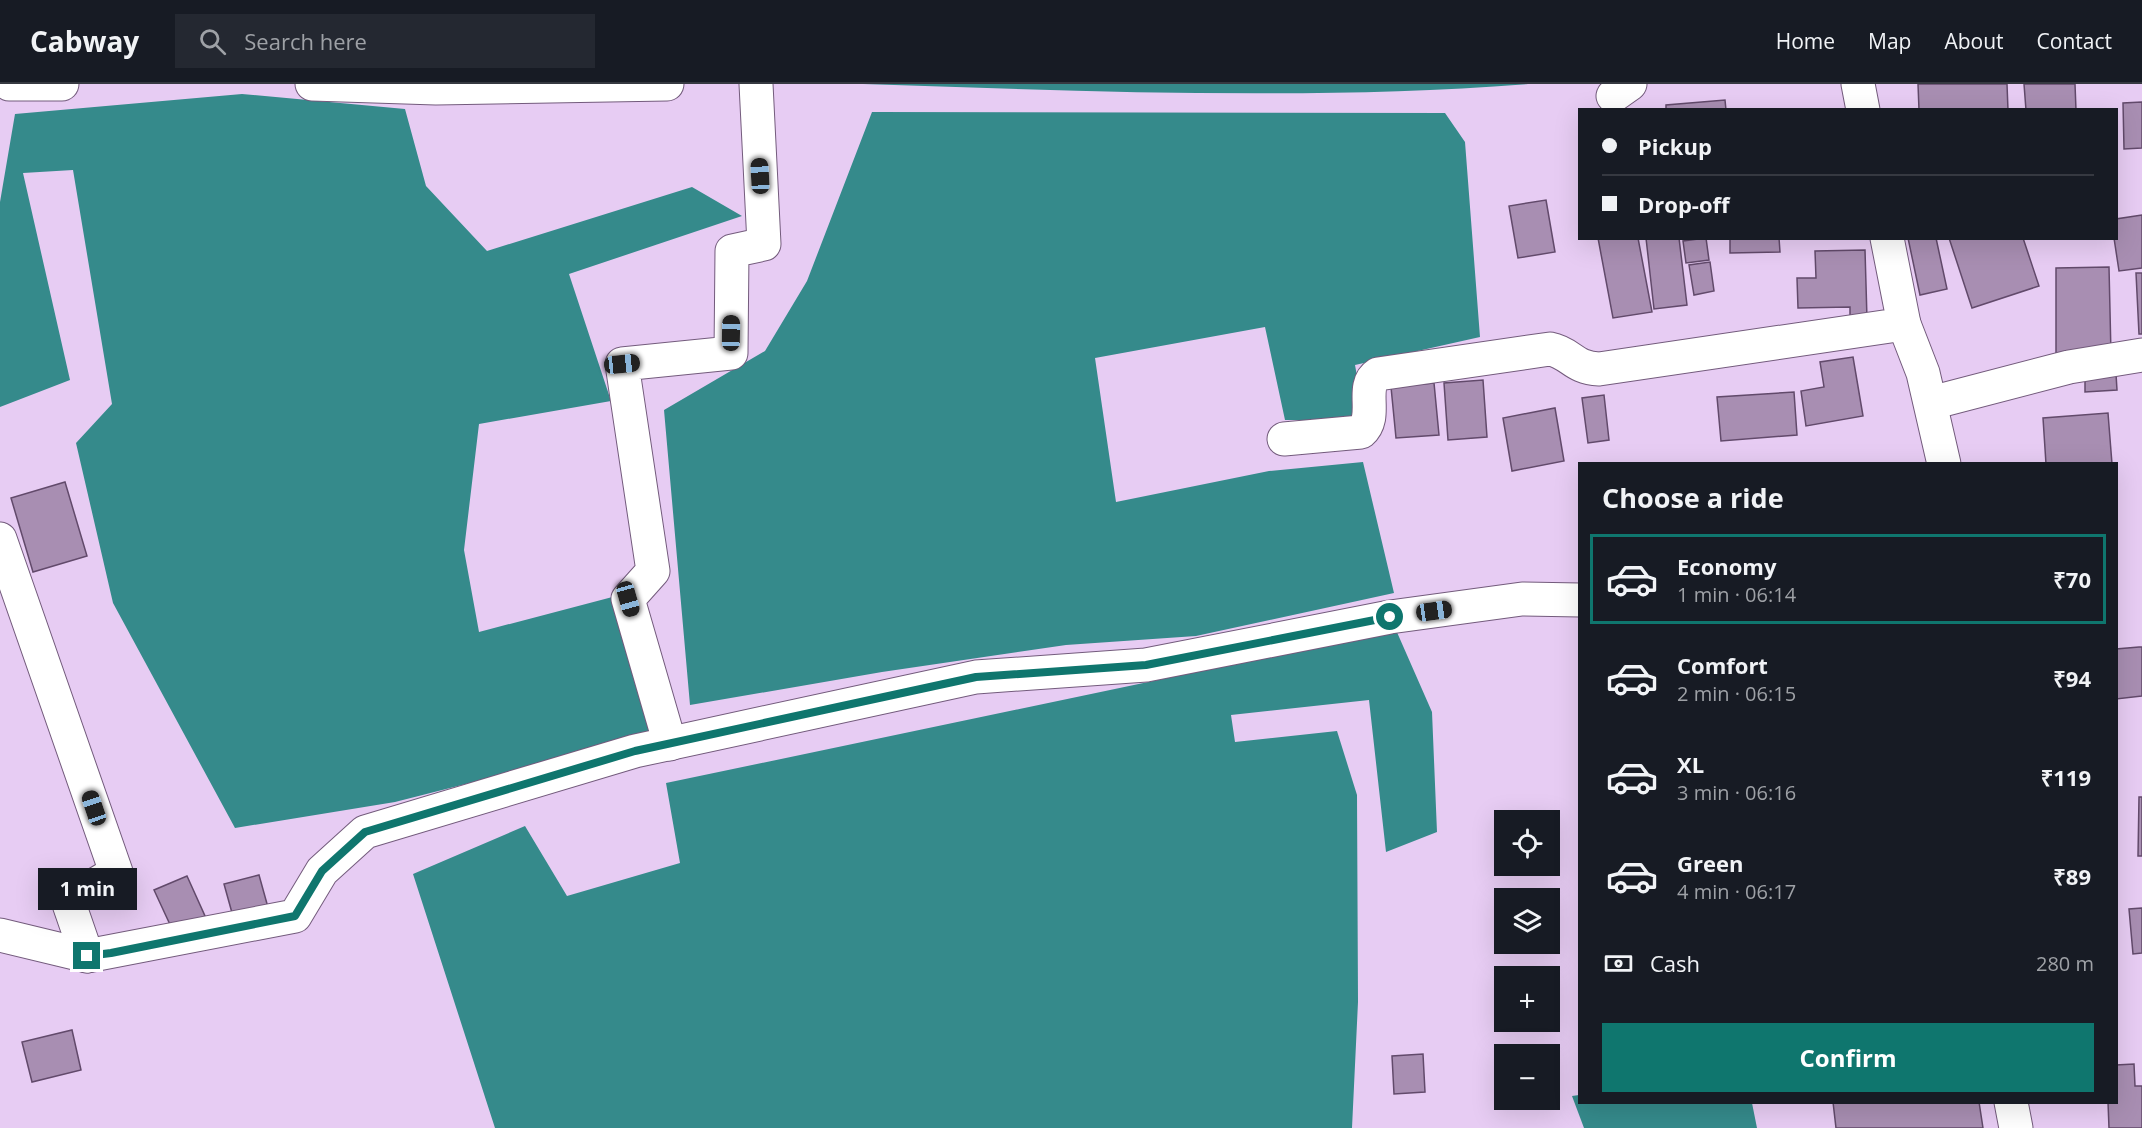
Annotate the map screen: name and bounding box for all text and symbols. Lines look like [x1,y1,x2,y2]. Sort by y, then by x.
search box [175,14,595,68]
text: Cabway [30,22,139,60]
icon: search [196,25,229,58]
text: Search here [244,26,367,56]
text: Home [1776,27,1835,55]
text: Map [1868,27,1911,55]
text: About [1944,27,2004,55]
text: Contact [2037,27,2112,55]
text: Pickup [1638,131,1712,161]
car [750,158,770,194]
text: Drop-off [1638,189,1730,219]
car [722,315,740,351]
car [603,353,641,375]
text: Choose a ride [1602,479,1784,516]
text: Economy [1677,551,1776,581]
icon: car [1605,552,1659,606]
text: ₹70 [2053,564,2091,594]
car [614,579,642,619]
text: 1 min · 06:14 [1677,581,1796,608]
car [1415,600,1453,622]
route start [1376,603,1403,630]
text: Comfort [1677,650,1768,680]
icon: car [1605,651,1659,705]
text: ₹94 [2053,663,2091,693]
text: 2 min · 06:15 [1677,680,1796,707]
text: XL [1677,749,1704,779]
icon: car [1605,750,1659,804]
text: ₹119 [2041,762,2091,792]
text: 3 min · 06:16 [1677,779,1796,806]
car [80,788,108,828]
map controls [1494,810,1560,1110]
button: locate [1494,810,1560,876]
text: Green [1677,848,1743,878]
icon: car [1605,849,1659,903]
text: ₹89 [2053,861,2091,891]
callout: 1 min [38,869,136,911]
text: 1 min [60,875,115,902]
text: 4 min · 06:17 [1677,878,1796,905]
button: layers [1494,888,1560,954]
route end [73,942,100,969]
icon: cash [1602,947,1635,980]
text: Cash [1650,948,1700,978]
text: 280 m [2036,950,2094,977]
button: + [1494,966,1560,1032]
button: Confirm [1602,1023,2094,1092]
button: − [1494,1044,1560,1110]

